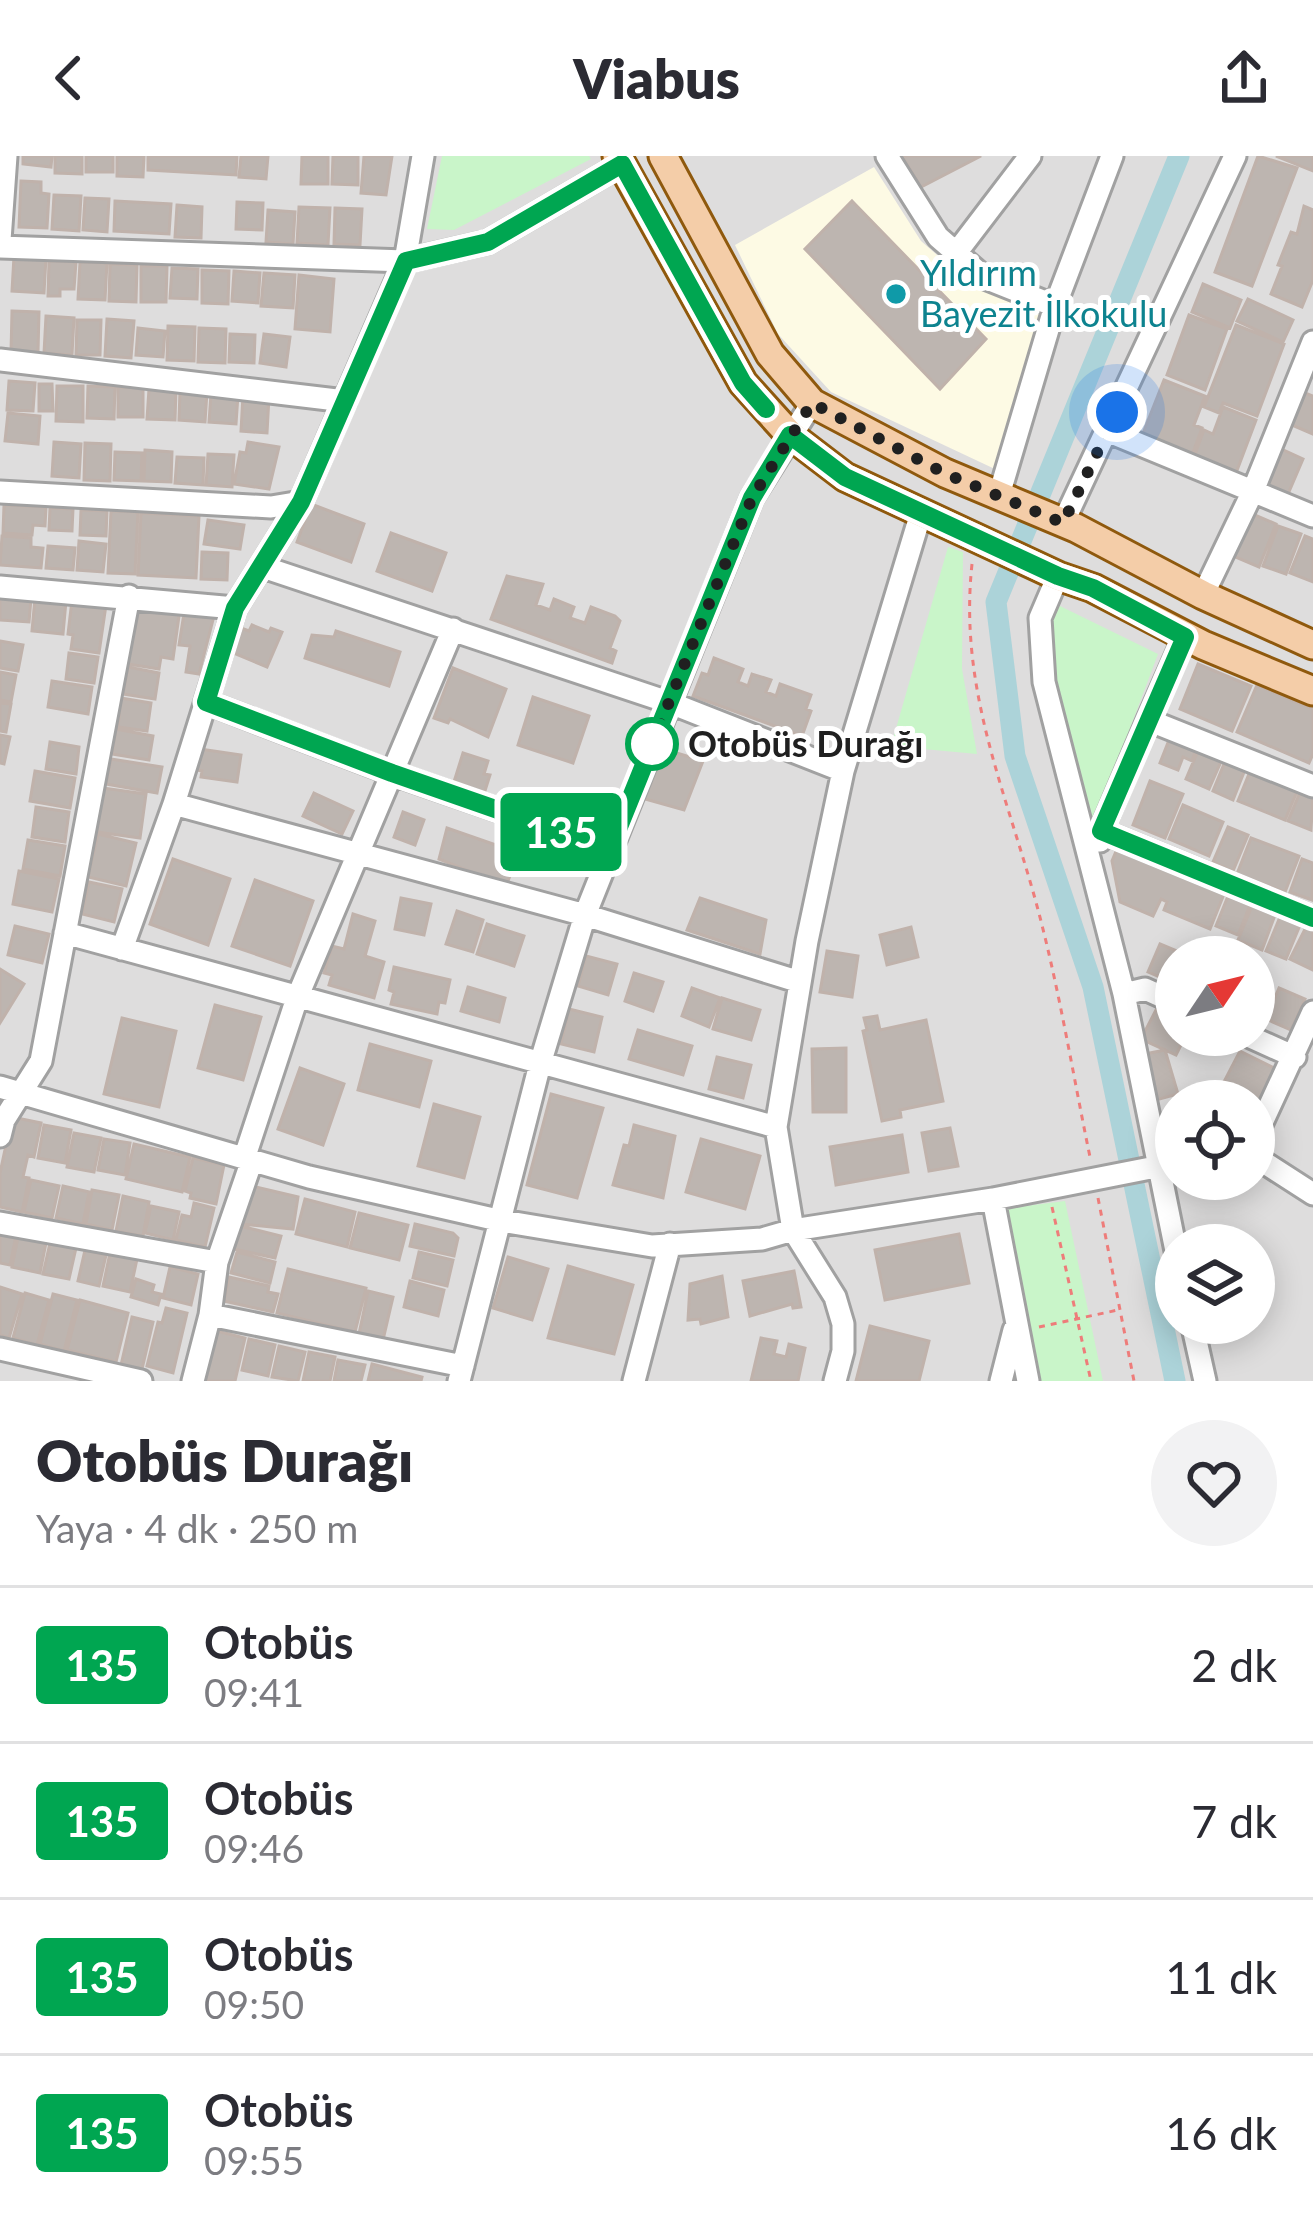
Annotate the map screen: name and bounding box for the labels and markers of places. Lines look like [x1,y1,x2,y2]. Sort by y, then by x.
place label: Yıldırım Bayezit İlkokulu [920,250,1167,335]
marker: Yıldırım Bayezit İlkokulu [883,281,909,307]
marker: Otobüs Durağı [627,719,677,769]
place label: Otobüs Durağı [688,721,923,765]

